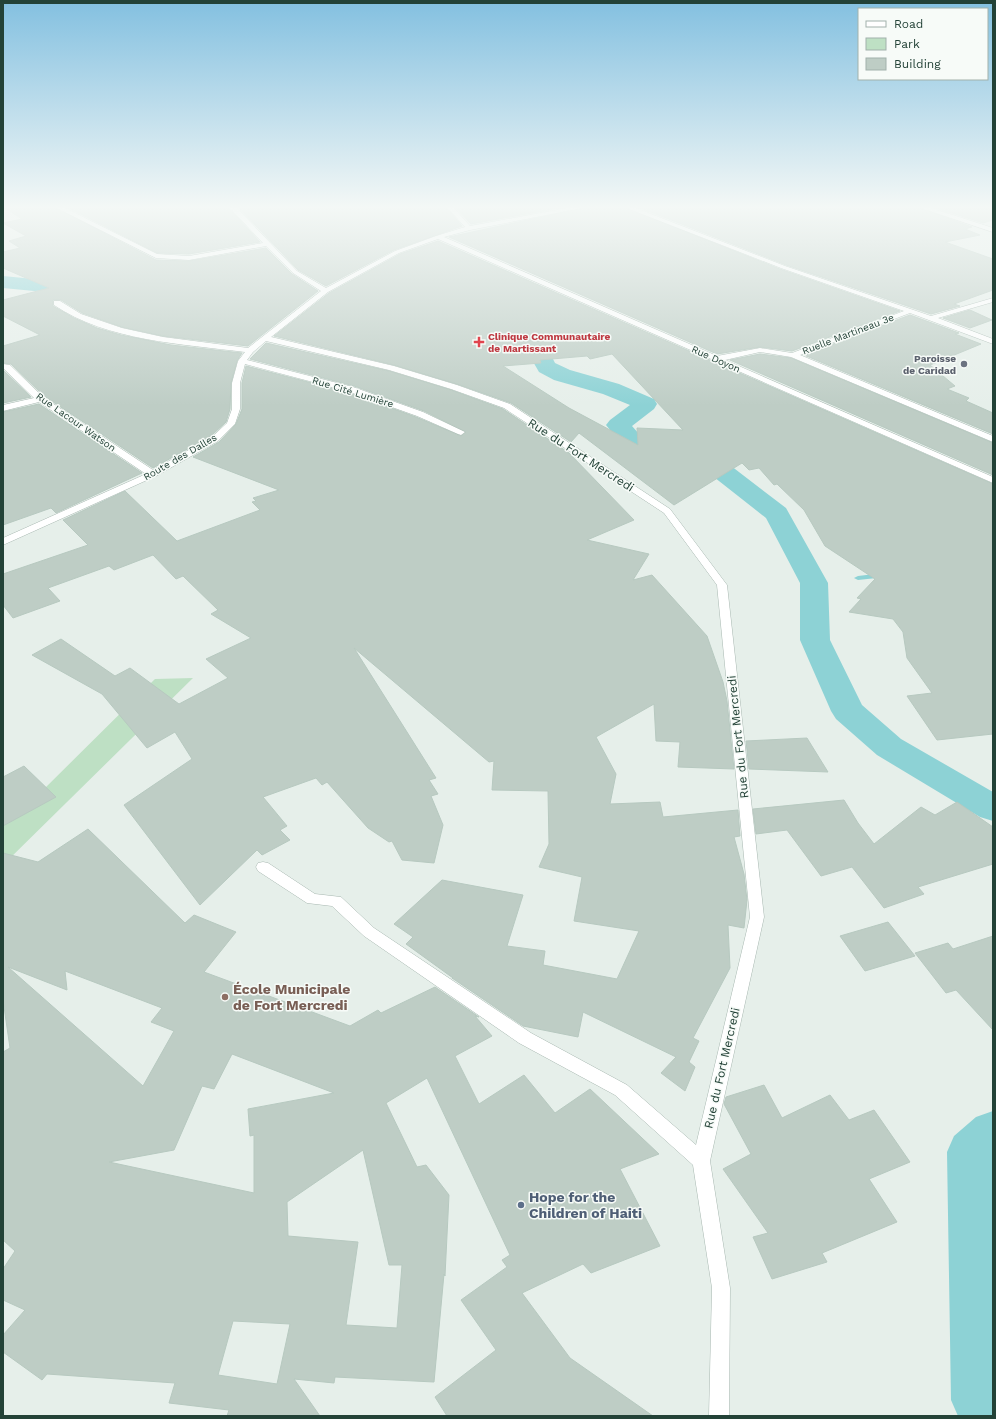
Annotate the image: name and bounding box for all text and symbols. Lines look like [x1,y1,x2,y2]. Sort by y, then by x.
legend [858,8,988,80]
text: Road [894,17,923,31]
text: Park [894,37,920,51]
text: Building [894,57,941,71]
street label: Ruelle Martineau 3e [801,311,896,357]
place label: Clinique Communautaire de Martissant [488,331,611,354]
marker: Clinique Communautaire de Martissant [473,336,485,348]
street label: Rue Doyon [690,343,742,375]
place label: Paroisse de Caridad [903,353,956,376]
marker: Paroisse de Caridad [959,359,969,369]
street label: Rue Cité Lumière [311,374,395,410]
street label: Rue Lacour Watson [34,390,118,454]
street label: Rue du Fort Mercredi [525,415,637,495]
street label: Route des Dalles [141,432,219,482]
street label: Rue du Fort Mercredi [725,675,751,799]
place label: École Municipale de Fort Mercredi [233,981,350,1013]
marker: École Municipale de Fort Mercredi [220,992,230,1002]
street label: Rue du Fort Mercredi [701,1006,743,1130]
place label: Hope for the Children of Haiti [529,1189,642,1221]
marker: Hope for the Children of Haiti [516,1200,526,1210]

